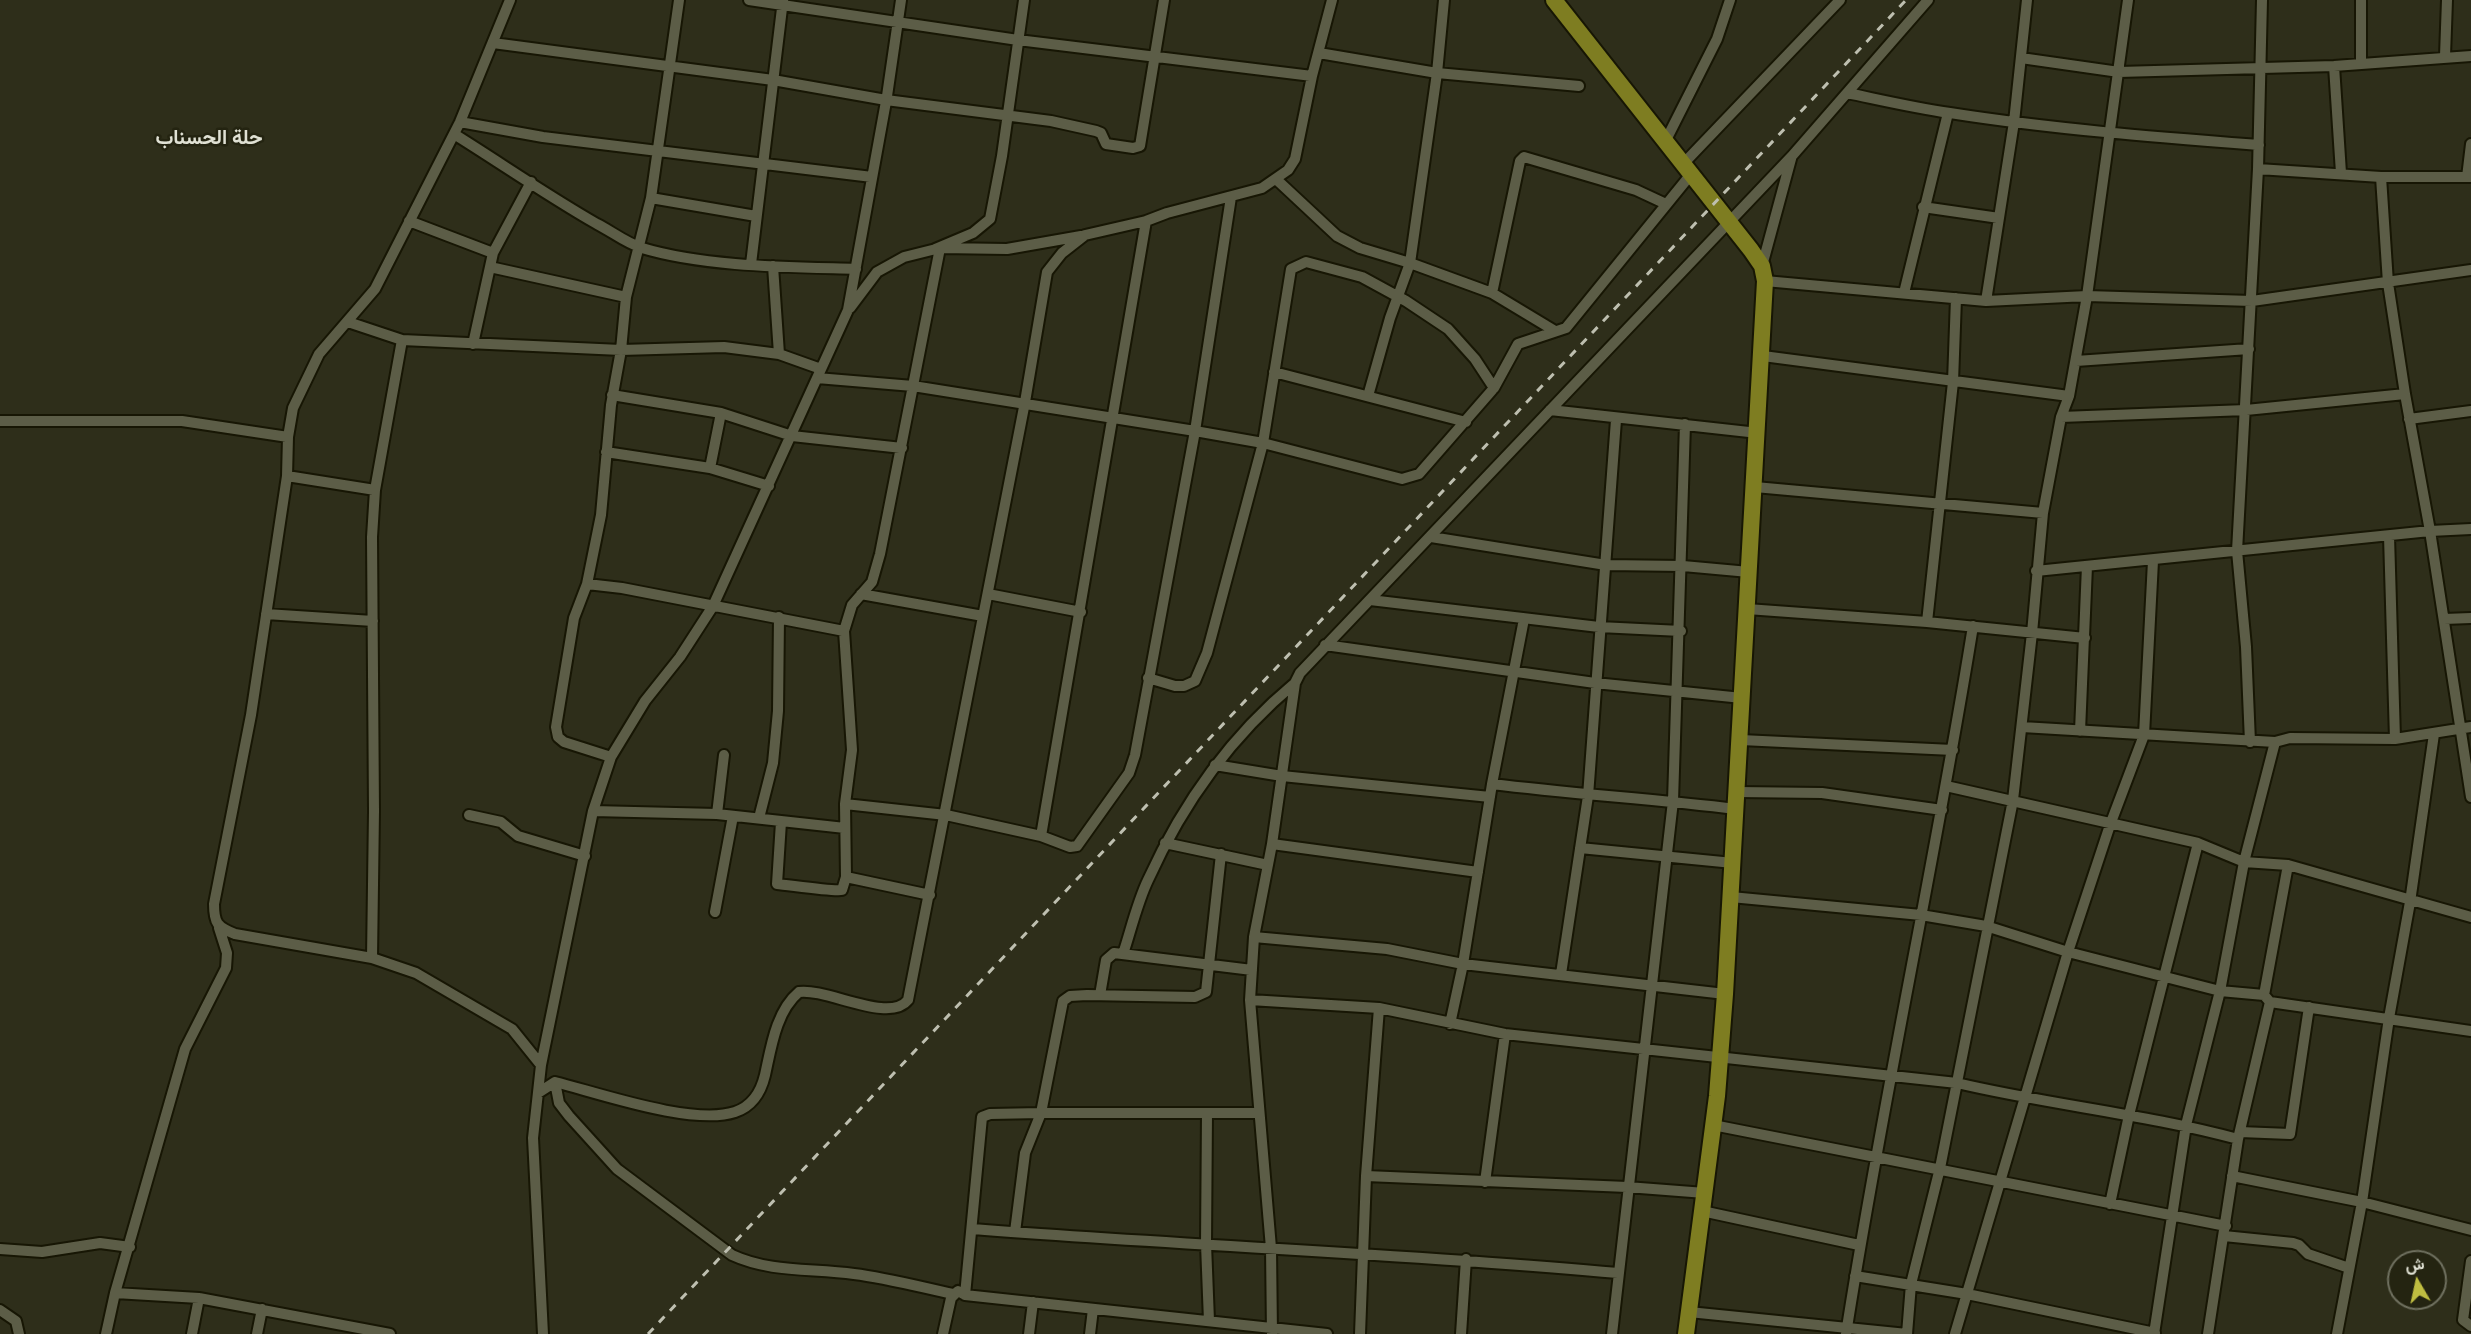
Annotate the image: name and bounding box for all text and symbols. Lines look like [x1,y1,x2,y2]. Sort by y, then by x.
district label: حلة الحسناب [155,126,263,150]
north arrow [2387,1250,2447,1310]
text: ش [2403,1253,2426,1276]

